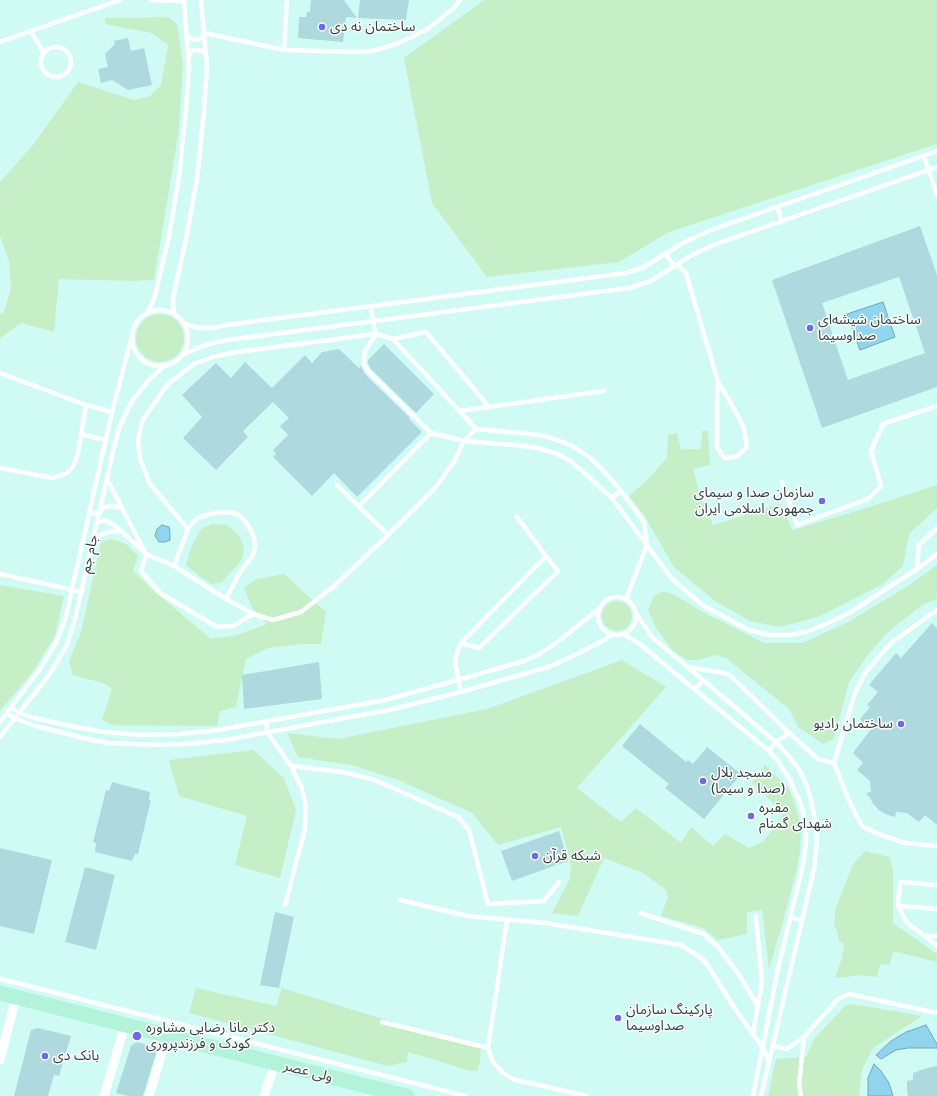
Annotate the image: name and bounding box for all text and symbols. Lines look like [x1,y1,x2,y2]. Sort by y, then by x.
place label: ساختمان نه دی [330,19,415,35]
marker: ساختمان نه دی [317,22,327,32]
place label: ساختمان شیشه‌ای صداوسیما [818,312,921,344]
marker: ساختمان شیشه‌ای صداوسیما [805,323,815,333]
place label: سازمان صدا و سیمای جمهوری اسلامی ایران [694,485,814,518]
marker: سازمان صدا و سیمای جمهوری اسلامی ایران [817,496,827,506]
street label: جام جم [78,533,102,575]
place label: ساختمان رادیو [813,716,893,732]
marker: ساختمان رادیو [896,719,906,729]
place label: مسجد بلال (صدا و سیما) [711,765,785,798]
marker: مسجد بلال (صدا و سیما) [698,776,708,786]
place label: مقبره شهدای گمنام [759,800,832,832]
marker: مقبره شهدای گمنام [746,811,756,821]
place label: شبکه قرآن [543,848,601,864]
marker: شبکه قرآن [530,851,540,861]
place label: پارکینگ سازمان صداوسیما [626,1002,713,1034]
marker: پارکینگ سازمان صداوسیما [613,1013,623,1023]
place label: دکتر مانا رضایی مشاوره کودک و فرزندپروری [146,1020,275,1052]
marker: دکتر مانا رضایی مشاوره کودک و فرزندپروری [131,1030,143,1042]
place label: بانک دی [53,1048,99,1064]
marker: بانک دی [40,1051,50,1061]
street label: ولی عصر [282,1058,334,1086]

